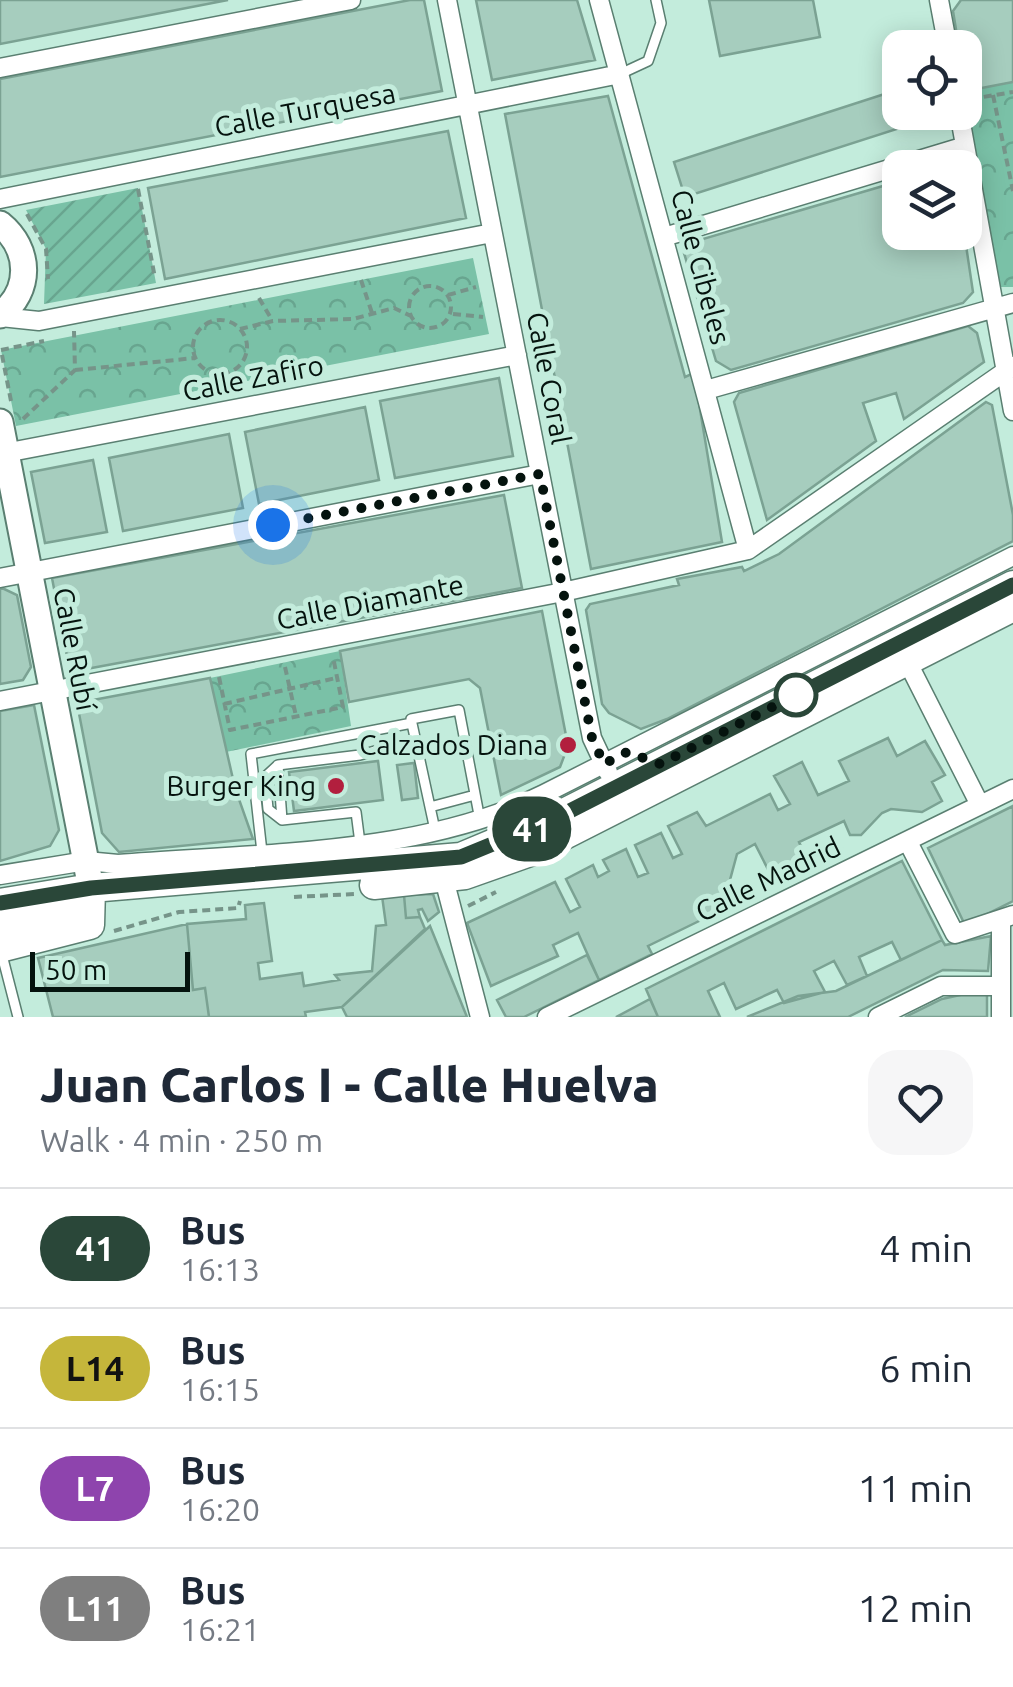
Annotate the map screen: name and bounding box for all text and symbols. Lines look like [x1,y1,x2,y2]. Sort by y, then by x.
map controls [882,30,982,250]
button: locate [882,30,982,130]
street label: Calle Turquesa [212,77,398,142]
button: layers [882,150,982,250]
street label: Calle Cibeles [666,186,737,348]
street label: Calle Coral [521,309,577,447]
street label: Calle Zafiro [180,349,326,406]
your location [248,500,298,550]
street label: Calle Diamante [274,568,466,635]
street label: Calle Rubí [48,585,103,714]
unlabelled marker [775,674,817,716]
place label: Calzados Diana [359,729,548,760]
marker: Calzados Diana [557,734,579,756]
place label: Burger King [167,770,316,801]
marker: Burger King [325,775,347,797]
line badge: 41 [487,796,577,862]
text: 41 [512,809,552,849]
street label: Calle Madrid [690,830,845,927]
scale bar [30,947,190,991]
text: 50 m [45,954,107,985]
button: heart [868,1050,973,1155]
text: Juan Carlos I - Calle Huelva [40,1057,659,1111]
text: Walk · 4 min · 250 m [40,1122,323,1158]
text: Bus [180,1209,245,1251]
text: 4 min [879,1227,973,1269]
text: 41 [75,1228,115,1268]
text: 16:13 [180,1251,260,1287]
text: Bus [180,1329,245,1371]
text: 6 min [879,1347,973,1389]
text: L14 [66,1348,124,1388]
text: 16:15 [180,1371,260,1407]
text: Bus [180,1449,245,1491]
text: 11 min [858,1467,973,1509]
text: L7 [76,1468,115,1508]
text: 16:20 [180,1491,260,1527]
text: Bus [180,1569,245,1611]
text: 12 min [858,1587,973,1629]
text: L11 [66,1588,124,1628]
text: 16:21 [180,1611,260,1647]

